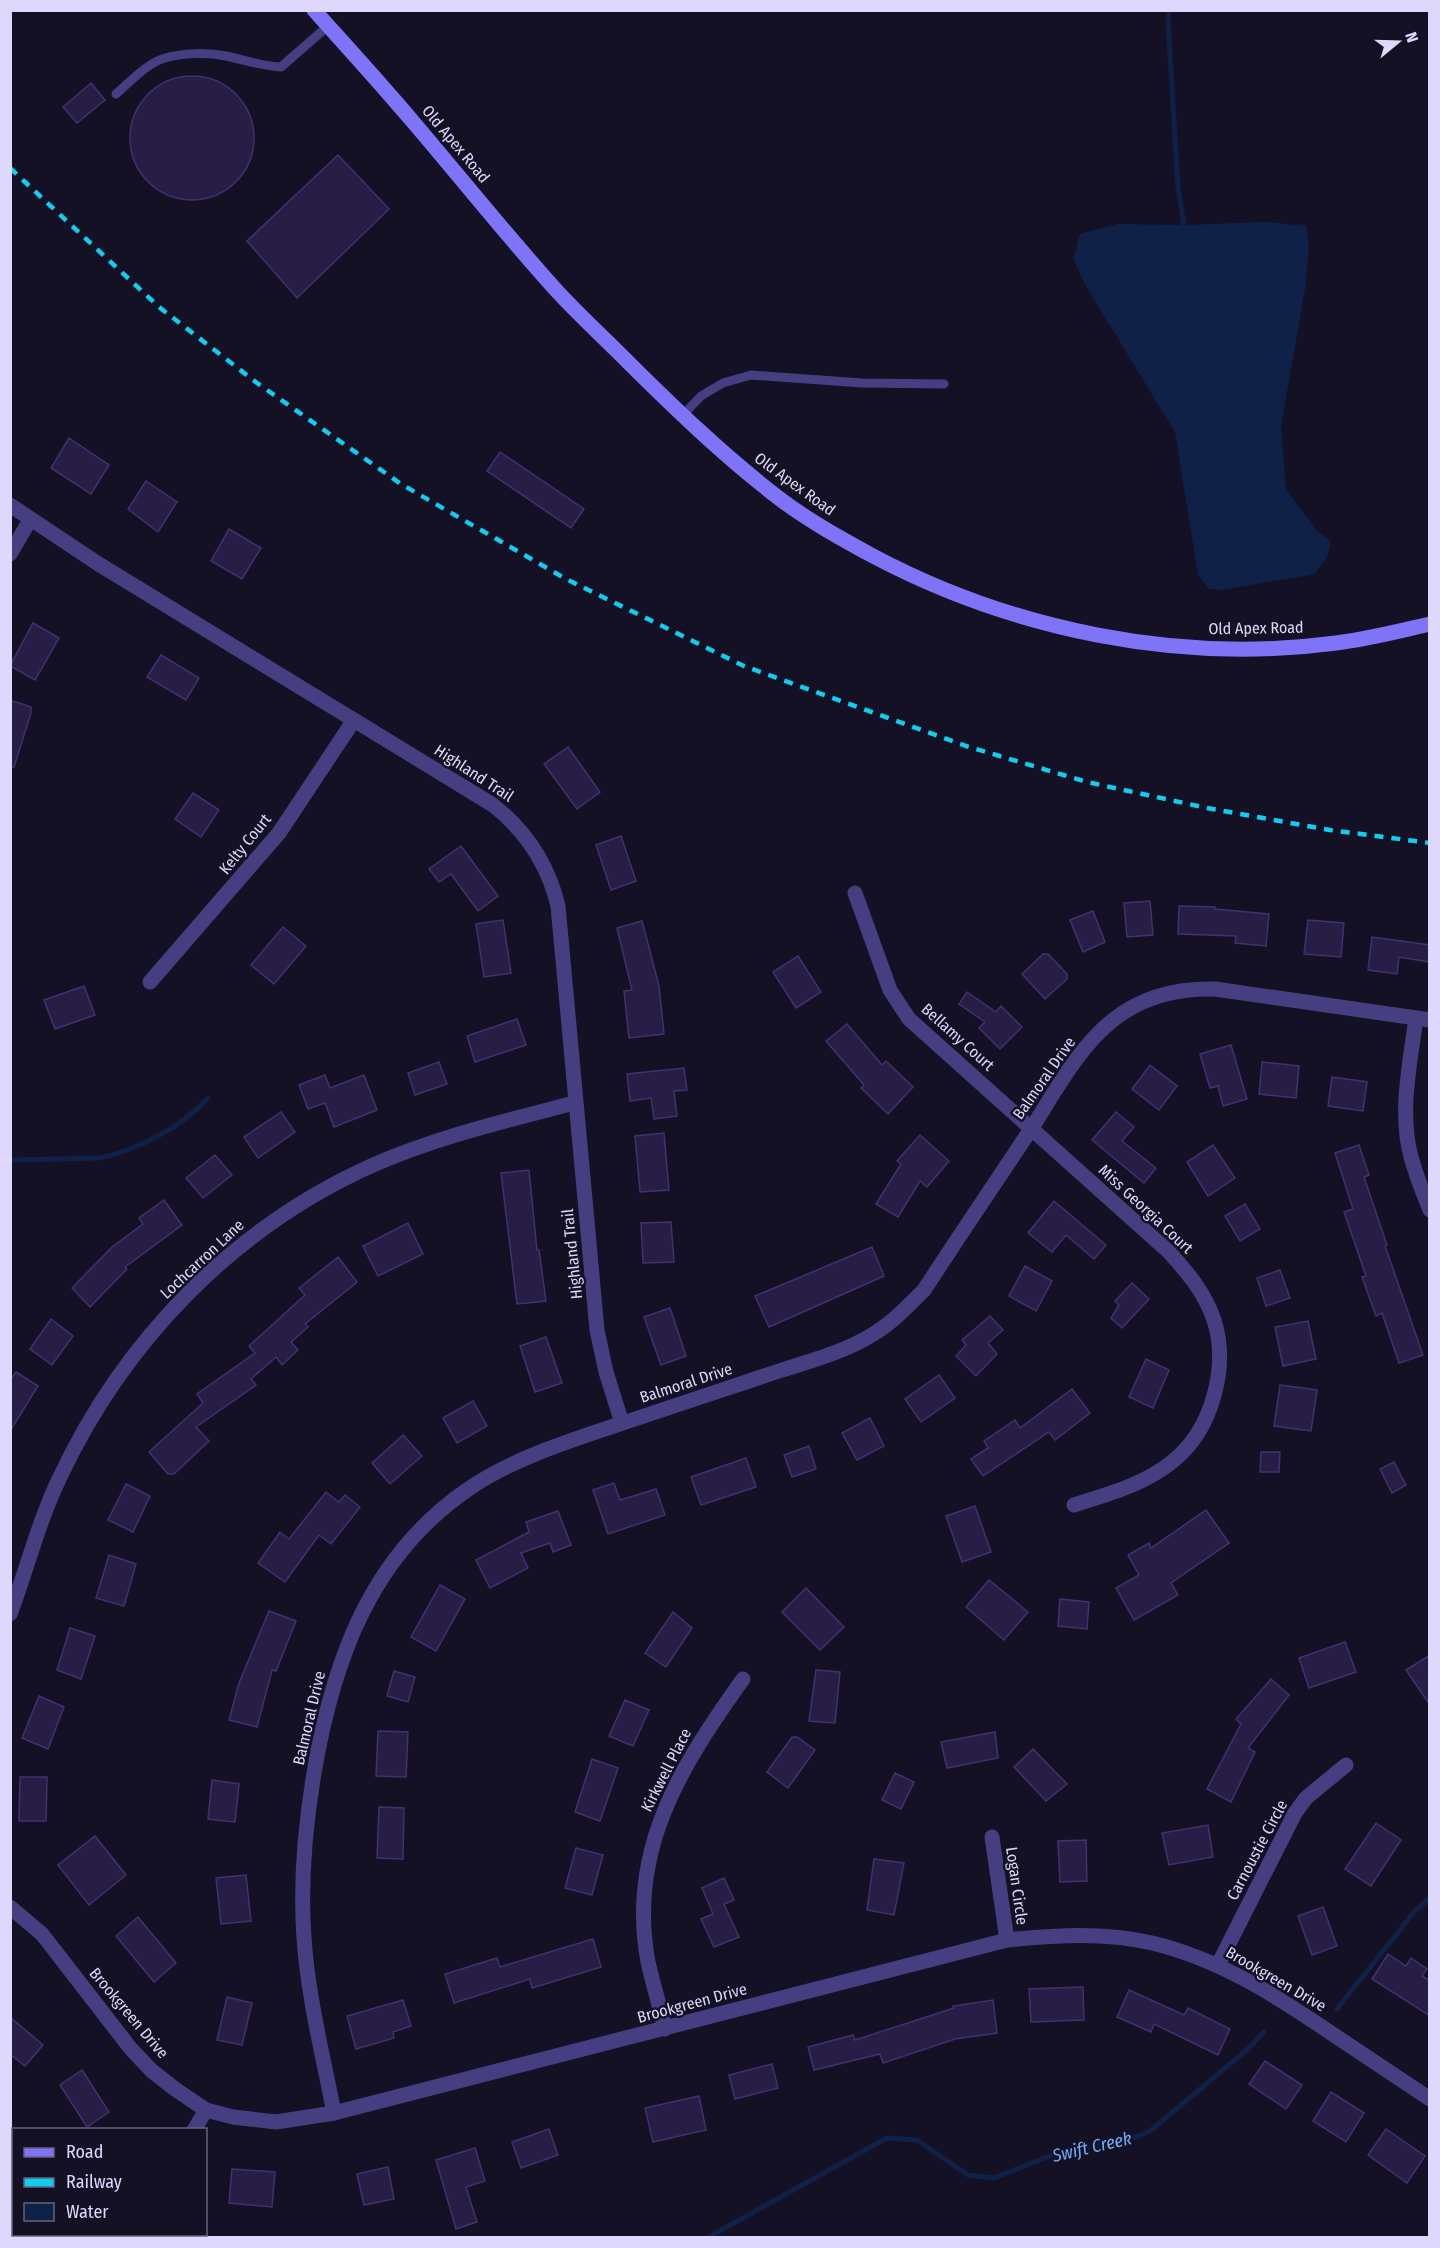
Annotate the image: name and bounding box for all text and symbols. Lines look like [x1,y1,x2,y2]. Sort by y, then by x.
north arrow [1368,12,1428,72]
text: N [1401,30,1422,45]
street label: Old Apex Road [418,101,494,187]
street label: Old Apex Road [751,448,839,520]
street label: Old Apex Road [1208,618,1304,638]
street label: Highland Trail [431,740,517,806]
street label: Kelty Court [215,810,275,878]
street label: Bellamy Court [918,999,999,1075]
street label: Balmoral Drive [1009,1033,1079,1123]
street label: Miss Georgia Court [1095,1160,1198,1258]
street label: Highland Trail [558,1208,586,1300]
street label: Lochcarron Lane [156,1215,248,1303]
street label: Balmoral Drive [637,1359,735,1407]
street label: Balmoral Drive [289,1669,329,1767]
street label: Kirkwell Place [637,1725,695,1815]
street label: Carnoustie Circle [1223,1797,1291,1903]
street label: Logan Circle [1002,1846,1032,1926]
street label: Brookgreen Drive [1222,1943,1330,2015]
street label: Brookgreen Drive [86,1964,173,2062]
street label: Brookgreen Drive [635,1979,749,2027]
water label: Swift Creek [1049,2127,1134,2167]
legend [12,2128,207,2236]
text: Road [66,2141,103,2163]
text: Railway [66,2171,122,2193]
text: Water [66,2201,109,2223]

